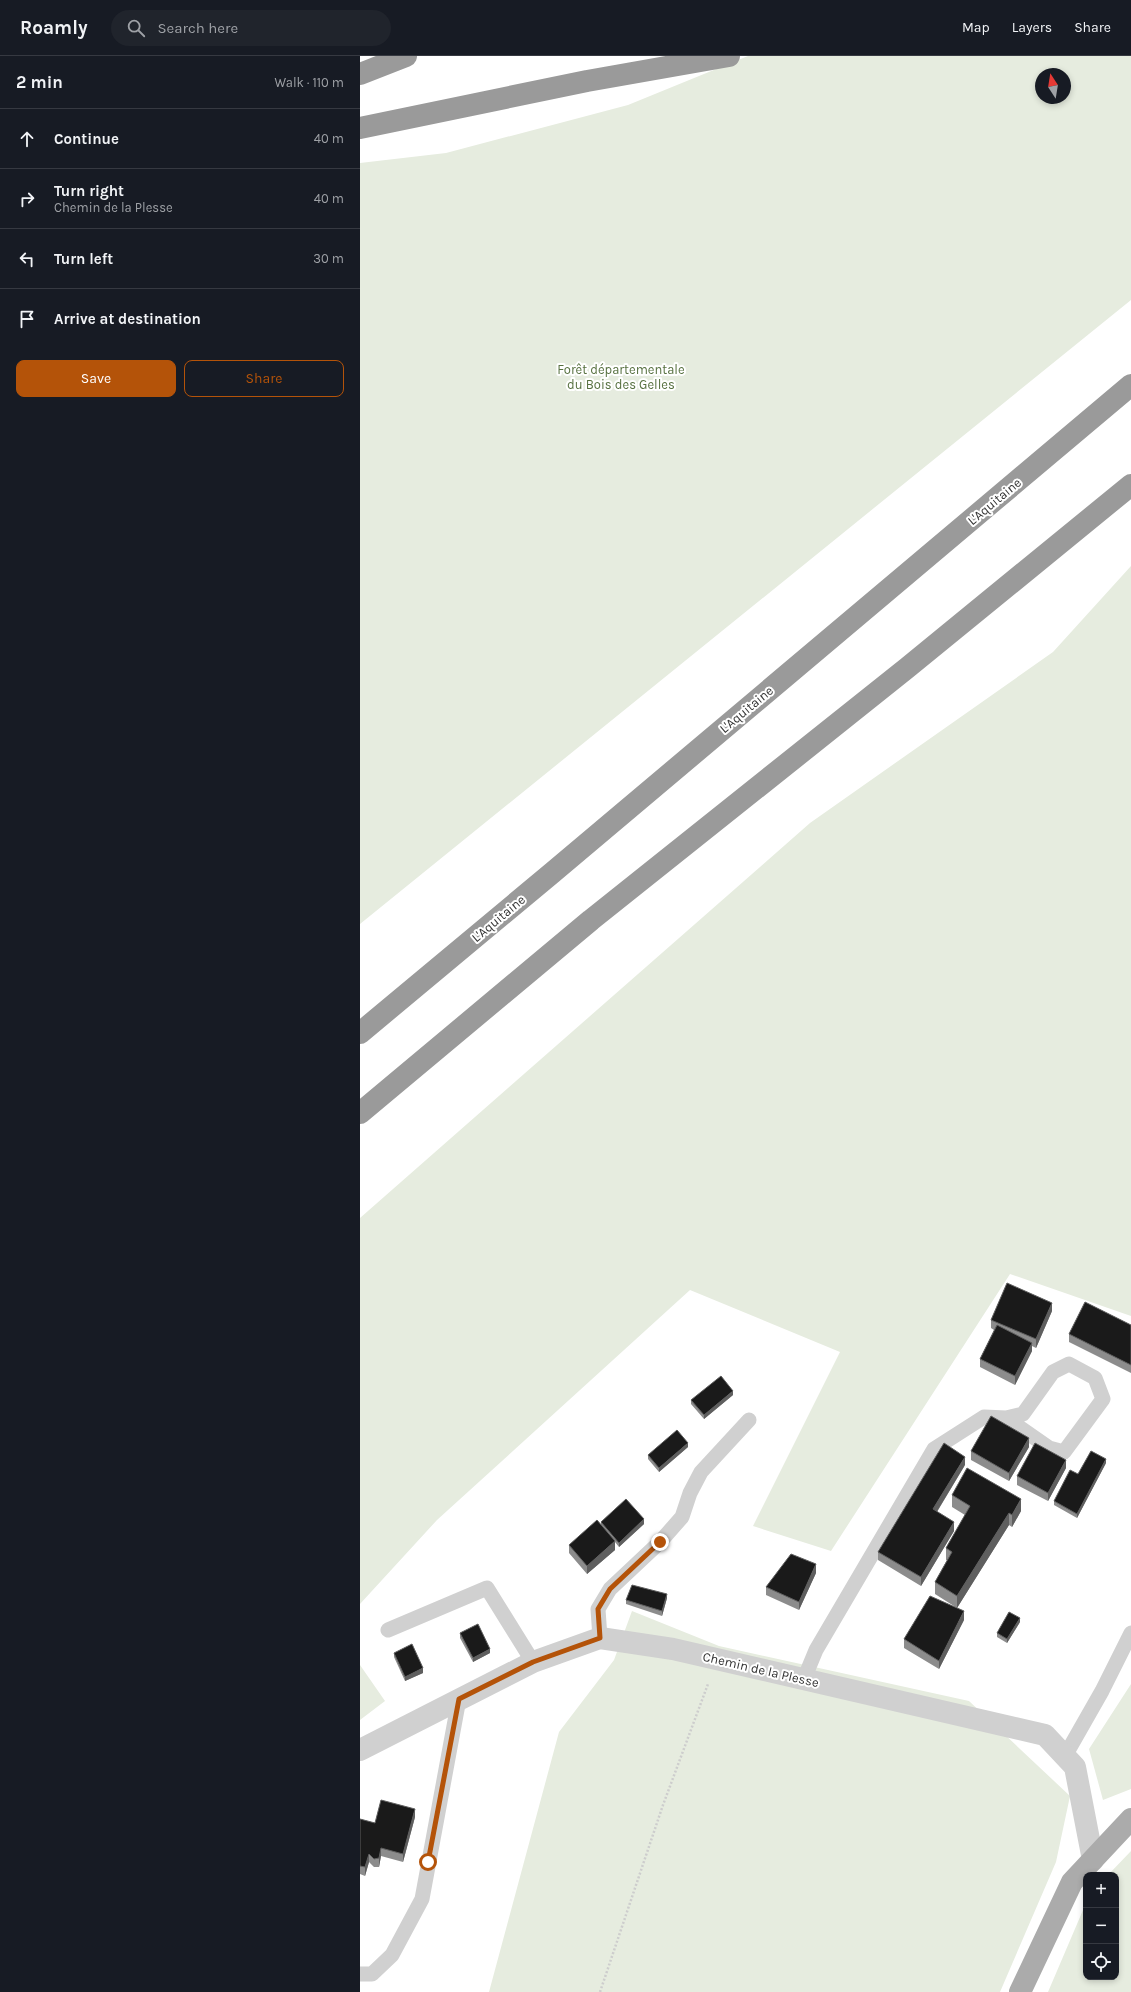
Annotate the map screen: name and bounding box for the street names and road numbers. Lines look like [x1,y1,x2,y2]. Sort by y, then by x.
street label: L'Aquitaine [965,475,1025,529]
street label: L'Aquitaine [717,683,777,737]
street label: L'Aquitaine [469,892,529,946]
street label: Chemin de la Plesse [701,1649,821,1690]

